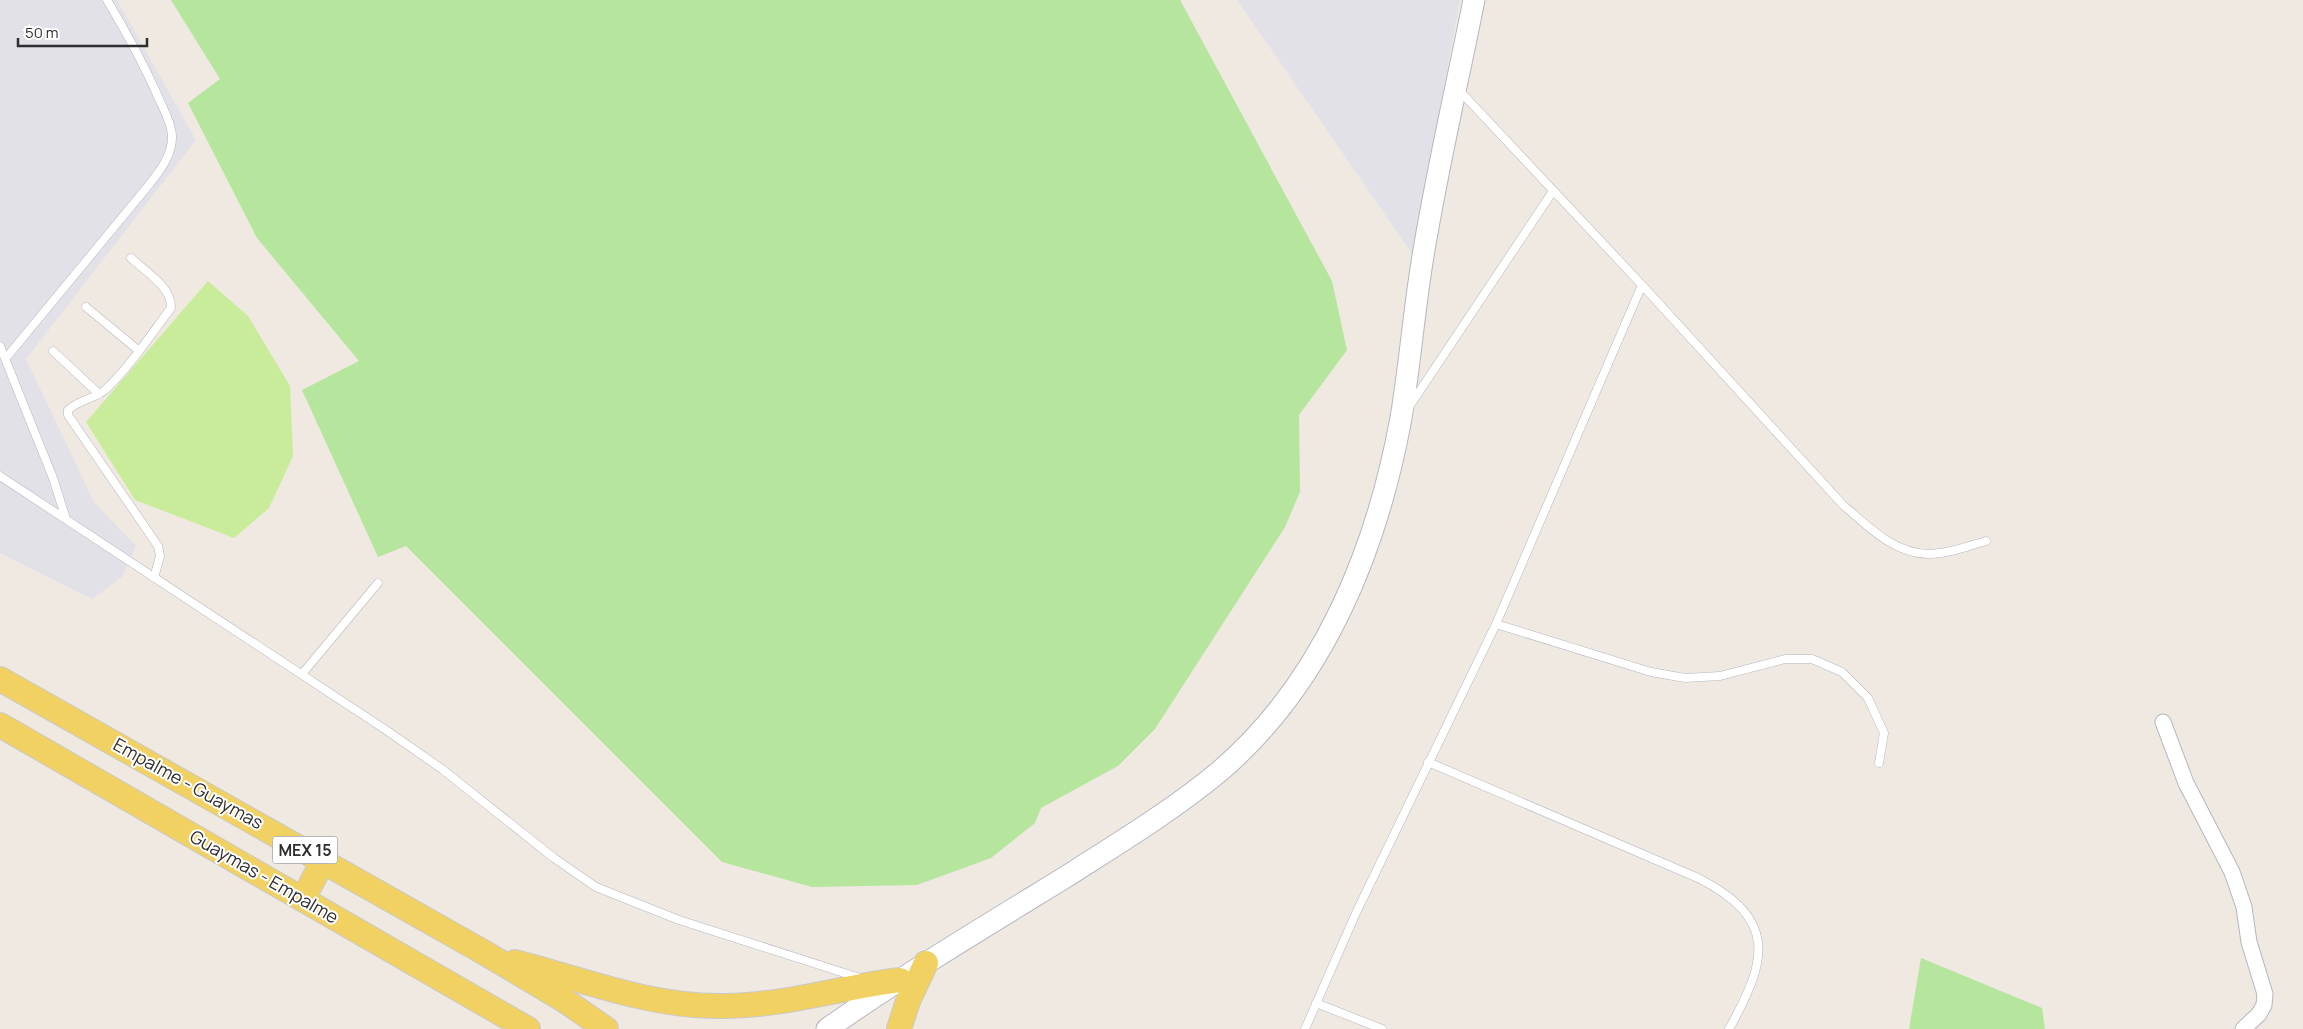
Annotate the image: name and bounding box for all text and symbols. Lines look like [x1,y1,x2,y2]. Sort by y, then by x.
scale bar [18,15,146,47]
text: 50 m [25,22,59,43]
street label: Empalme - Guaymas [109,732,268,834]
street label: Guaymas - Empalme [186,824,343,929]
road number: MEX 15 [272,836,338,864]

